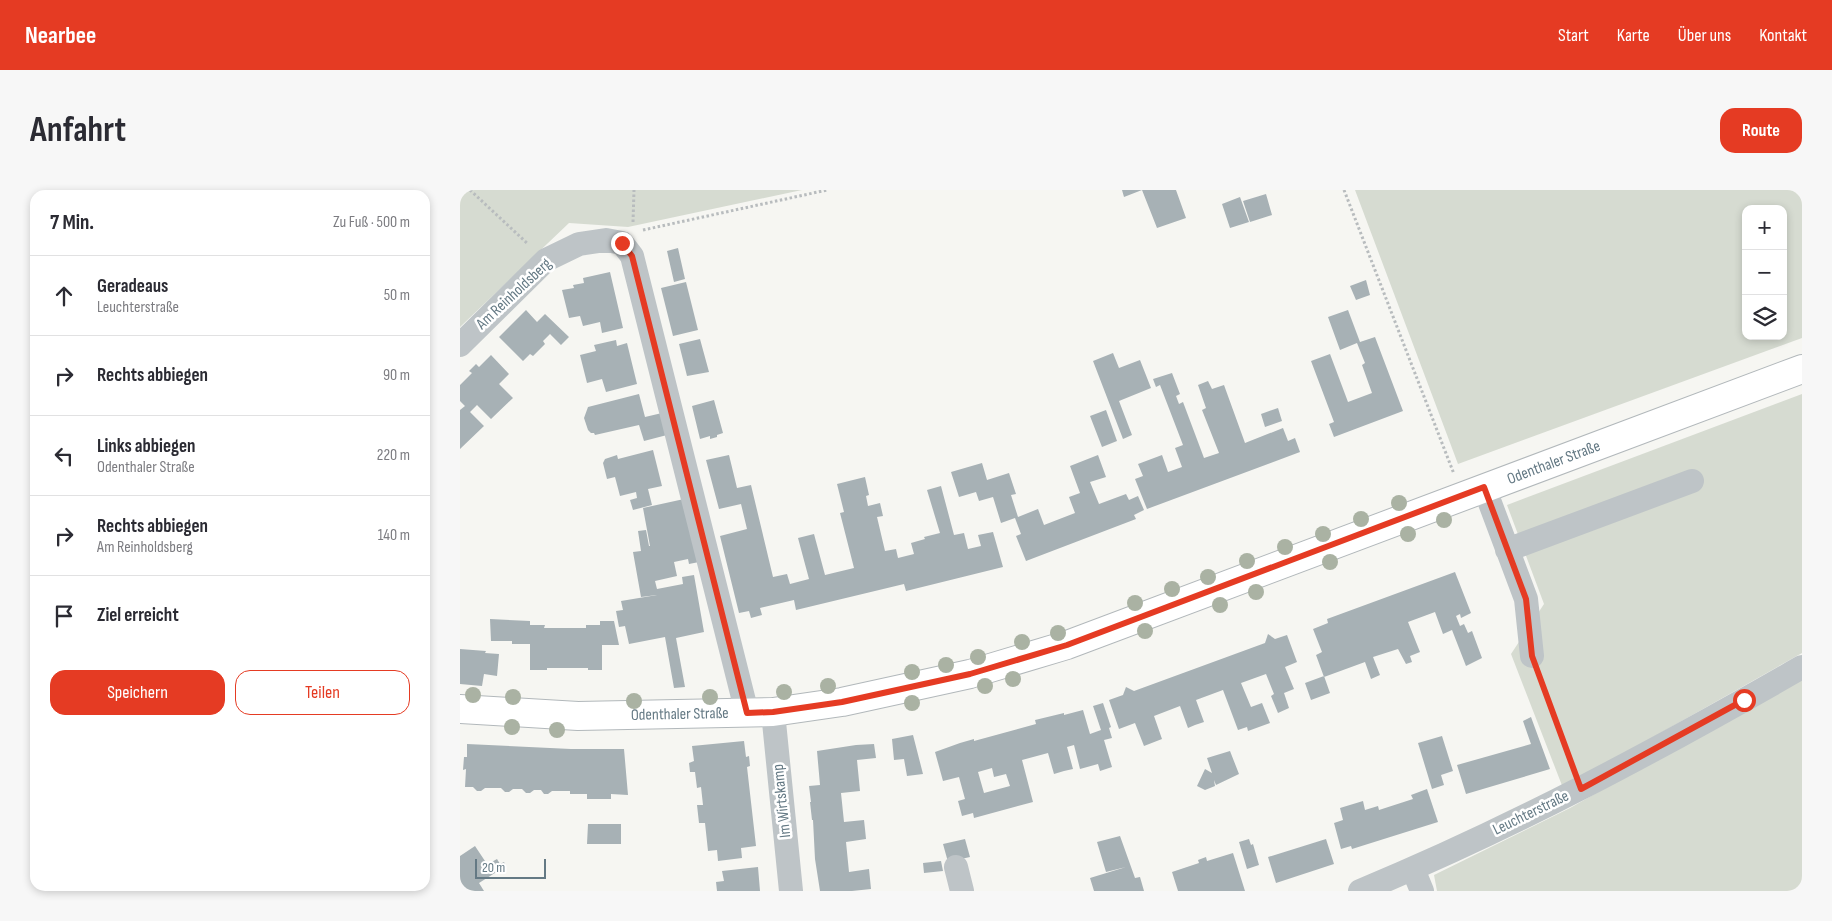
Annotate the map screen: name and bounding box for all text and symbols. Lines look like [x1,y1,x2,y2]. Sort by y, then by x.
text: Nearbee [25,21,96,50]
text: Start [1558,25,1589,46]
text: Karte [1617,25,1650,46]
text: Über uns [1678,25,1731,46]
text: Kontakt [1759,25,1807,46]
button: Route [1720,108,1802,153]
text: Anfahrt [30,109,126,152]
map controls [1742,205,1787,340]
button: + [1742,205,1787,250]
text: 7 Min. [50,210,94,235]
text: Zu Fuß · 500 m [333,213,410,232]
route end [611,232,634,255]
button: − [1742,250,1787,295]
street label: Am Reinholdsberg [472,254,556,334]
text: Geradeaus [97,275,168,298]
icon: ahead [50,282,78,310]
text: 50 m [384,286,410,305]
button: layers [1742,295,1787,340]
text: Leuchterstraße [97,298,179,317]
icon: right [50,362,78,390]
text: Rechts abbiegen [97,364,208,387]
text: 90 m [383,366,410,385]
text: Links abbiegen [97,435,195,458]
street label: Odenthaler Straße [1504,436,1603,488]
icon: left [50,442,78,470]
text: 220 m [377,446,410,465]
text: Odenthaler Straße [97,458,195,477]
text: Rechts abbiegen [97,515,208,538]
icon: right [50,522,78,550]
text: 140 m [378,526,410,545]
text: Am Reinholdsberg [97,538,193,557]
icon: arrive [50,602,78,630]
text: Ziel erreicht [97,604,179,627]
button: Speichern [50,670,225,715]
button: Teilen [235,670,410,715]
route start [1733,689,1756,712]
street label: Odenthaler Straße [631,703,729,724]
street label: Im Wirtskamp [769,763,795,839]
street label: Leuchterstraße [1490,786,1572,840]
scale bar [475,856,546,879]
text: 20 m [482,859,505,876]

